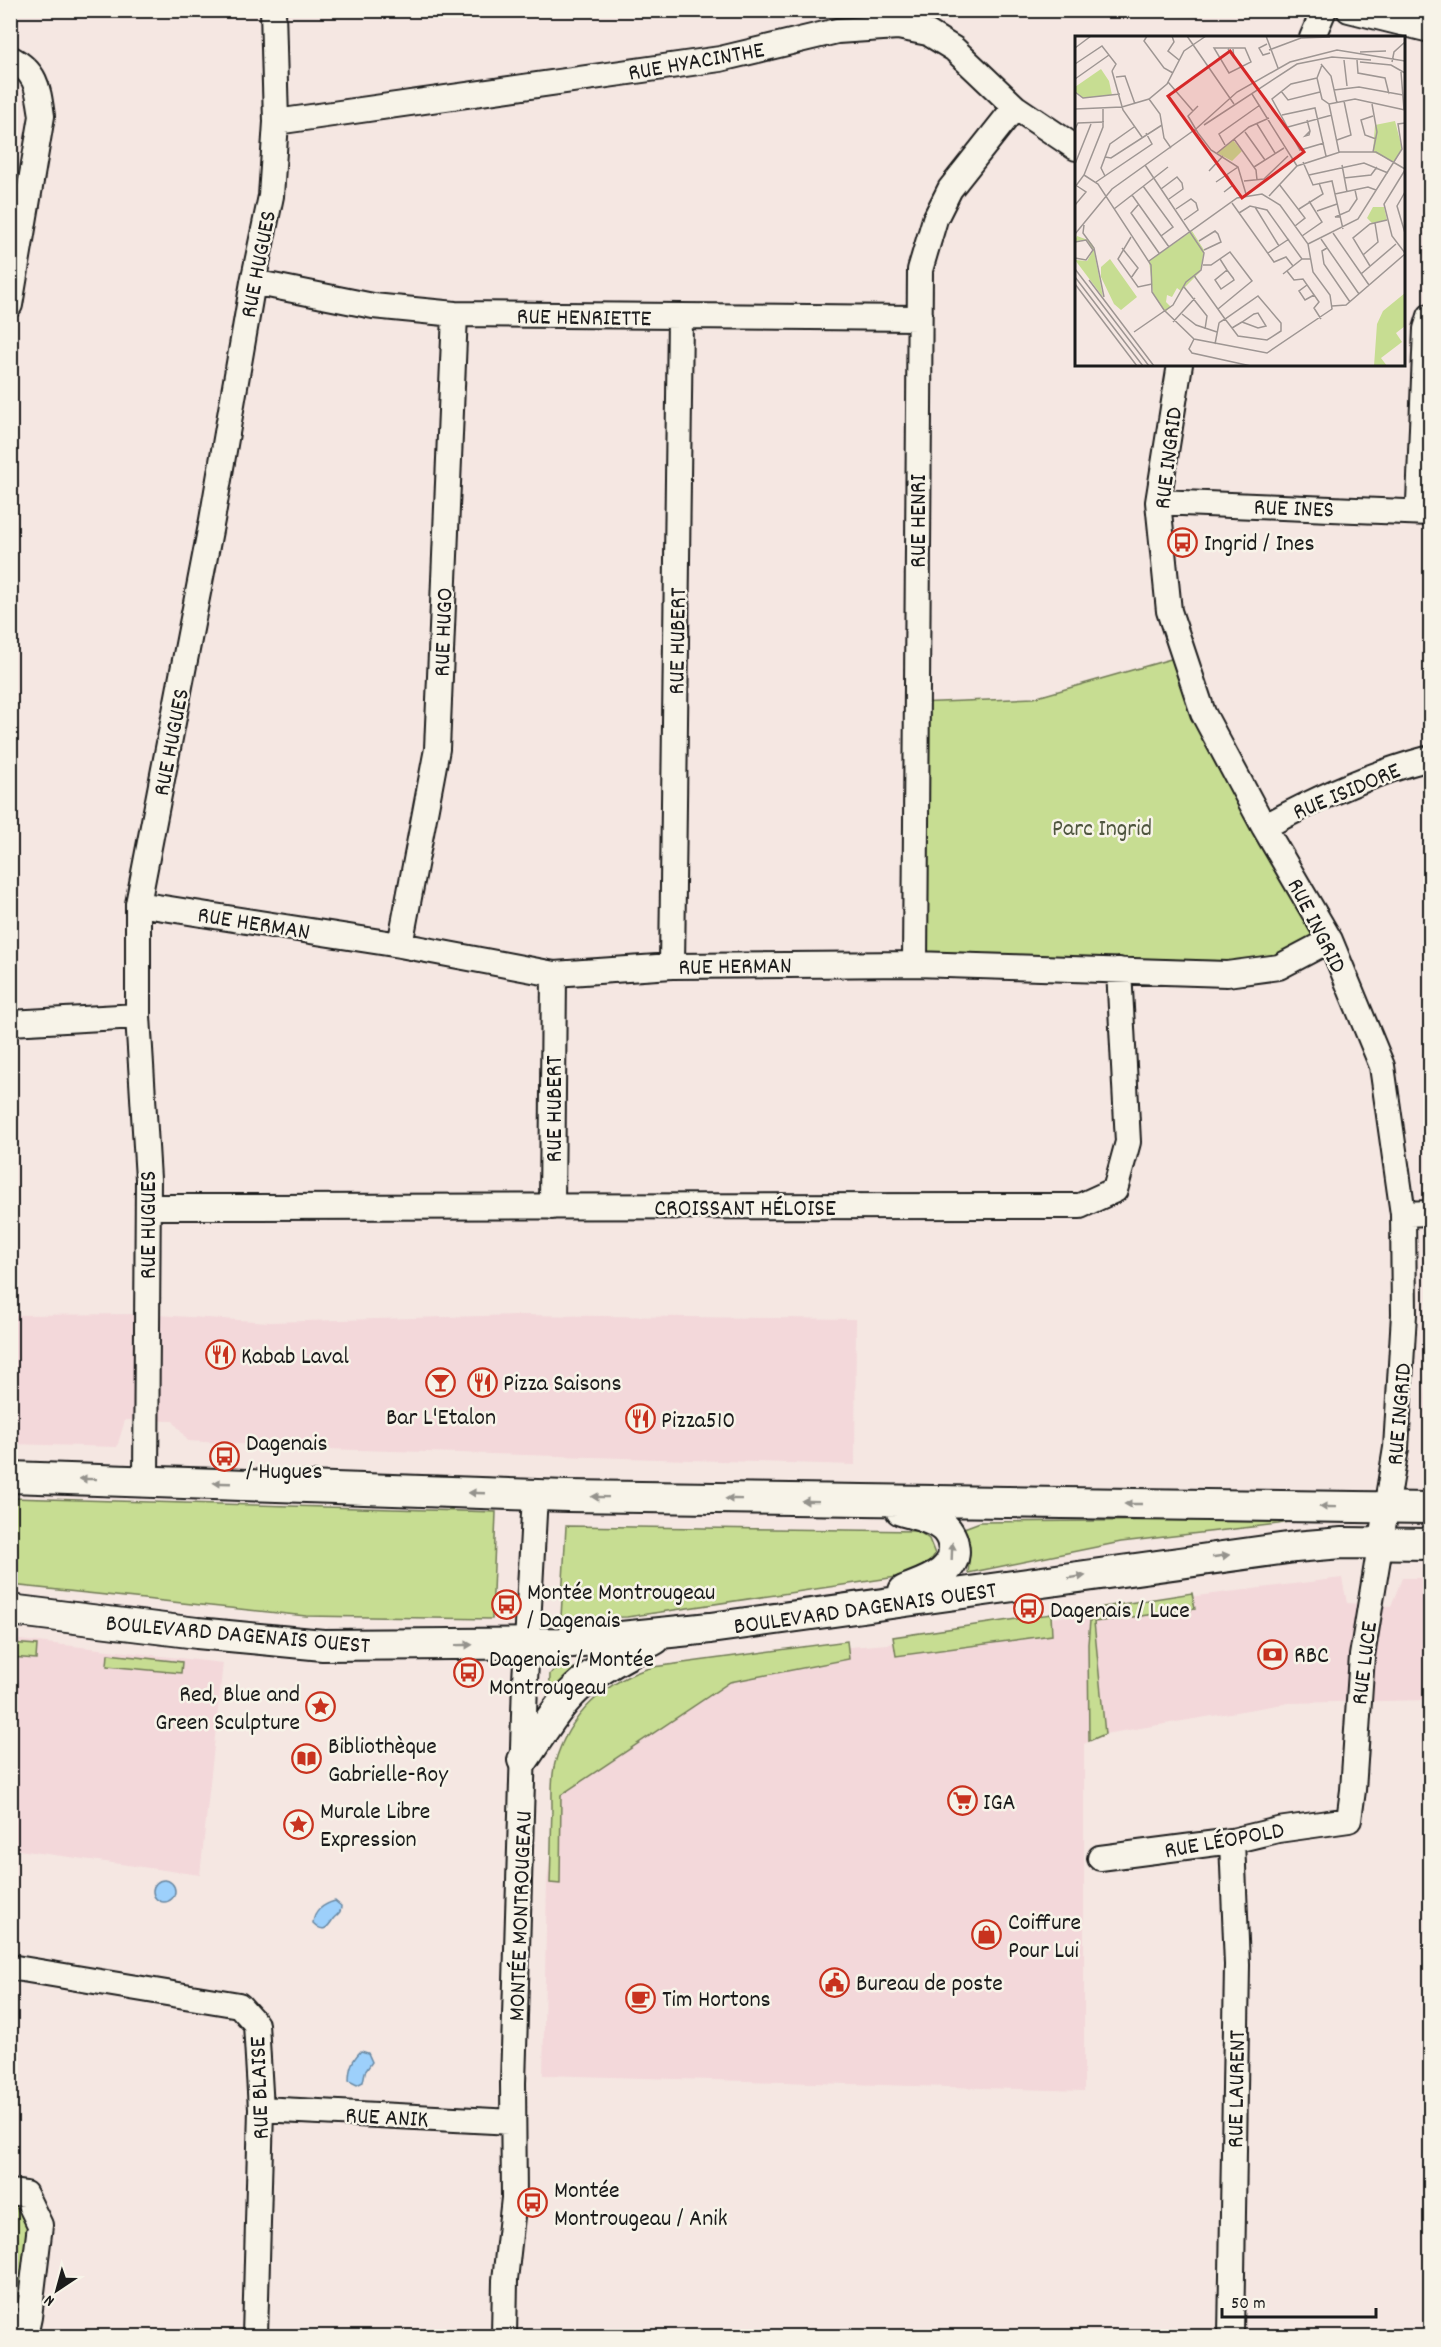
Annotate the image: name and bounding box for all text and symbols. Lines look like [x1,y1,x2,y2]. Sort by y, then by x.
street label: RUE HYACINTHE [626,34,767,92]
inset map [1075,36,1405,366]
street label: RUE HUGUES [233,208,287,321]
street label: RUE HENRIETTE [516,301,652,337]
street label: RUE INGRID [1147,405,1193,511]
street label: RUE HENRI [903,474,937,568]
street label: RUE INES [1253,492,1335,528]
bus stop icon: Ingrid / Ines [1167,526,1199,558]
place label: Ingrid / Ines [1204,528,1315,562]
street label: RUE HUGO [426,587,464,677]
street label: RUE HUBERT [661,587,697,695]
street label: RUE HUGUES [146,686,200,799]
street label: RUE ISIDORE [1288,755,1406,831]
park label: Parc Ingrid [1052,813,1152,847]
street label: RUE INGRID [1277,873,1354,980]
street label: RUE HERMAN [195,899,312,951]
street label: RUE HERMAN [678,950,792,986]
street label: RUE HUBERT [539,1055,573,1163]
street label: RUE HUGUES [133,1171,167,1279]
street label: CROISSANT HÉLOISE [654,1193,836,1227]
restaurant icon: Kabab Laval [204,1339,236,1371]
place label: Kabab Laval [241,1341,349,1375]
street label: RUE INGRID [1380,1362,1422,1467]
restaurant icon: Pizza Saisons [466,1366,498,1398]
bar icon: Bar L'Etalon [425,1367,457,1399]
place label: Pizza Saisons [503,1368,622,1402]
place label: Bar L'Etalon [386,1402,496,1436]
restaurant icon: Pizza510 [624,1403,656,1435]
place label: Pizza510 [661,1405,735,1439]
place label: Dagenais / Hugues [246,1428,328,1490]
bus stop icon: Dagenais / Hugues [209,1440,241,1472]
one-way arrow [78,1474,97,1484]
one-way arrow [212,1478,231,1488]
one-way arrow [467,1489,486,1498]
one-way arrow [590,1492,609,1502]
one-way arrow [724,1495,743,1504]
one-way arrow [800,1496,819,1506]
one-way arrow [1124,1499,1143,1509]
one-way arrow [1319,1502,1338,1511]
one-way arrow [947,1541,956,1560]
one-way arrow [1212,1552,1231,1561]
one-way arrow [1067,1572,1086,1581]
street label: BOULEVARD DAGENAIS OUEST [732,1575,999,1645]
place label: Montée Montrougeau / Dagenais [527,1577,715,1639]
bus stop icon: Montée Montrougeau / Dagenais [490,1589,522,1621]
bus stop icon: Dagenais / Luce [1013,1593,1045,1625]
place label: Dagenais / Luce [1050,1595,1190,1629]
street label: BOULEVARD DAGENAIS OUEST [104,1608,372,1665]
street label: RUE LUCE [1344,1620,1388,1707]
bank icon: RBC [1257,1638,1289,1670]
one-way arrow [455,1640,474,1650]
place label: RBC [1294,1640,1329,1674]
place label: Dagenais / Montée Montrougeau [489,1644,654,1706]
bus stop icon: Dagenais / Montée Montrougeau [452,1656,484,1688]
place label: Red, Blue and Green Sculpture [155,1679,300,1741]
place icon: Red, Blue and Green Sculpture [305,1691,337,1723]
place label: Bibliothèque Gabrielle-Roy [328,1731,449,1793]
library icon: Bibliothèque Gabrielle-Roy [291,1743,323,1775]
supermarket icon: IGA [946,1785,978,1817]
place label: IGA [983,1787,1016,1821]
place label: Murale Libre Expression [320,1796,430,1858]
place icon: Murale Libre Expression [283,1808,315,1840]
street label: MONTÉE MONTROUGEAU [501,1810,543,2022]
street label: RUE LÉOPOLD [1162,1815,1287,1869]
place label: Coiffure Pour Lui [1008,1907,1081,1969]
shop icon: Coiffure Pour Lui [971,1919,1003,1951]
public building icon: Bureau de poste [819,1966,851,1998]
place label: Bureau de poste [856,1968,1003,2002]
cafe icon: Tim Hortons [625,1982,657,2014]
place label: Tim Hortons [662,1984,771,2018]
street label: RUE LAURENT [1220,2029,1256,2148]
street label: RUE BLAISE [242,2036,280,2140]
street label: RUE ANIK [344,2100,429,2138]
place label: Montée Montrougeau / Anik [554,2175,728,2237]
bus stop icon: Montée Montrougeau / Anik [517,2187,549,2219]
north arrow [27,2260,87,2320]
scale bar [1222,2281,1376,2319]
text: N [40,2288,60,2312]
text: 50 m [1231,2292,1266,2317]

